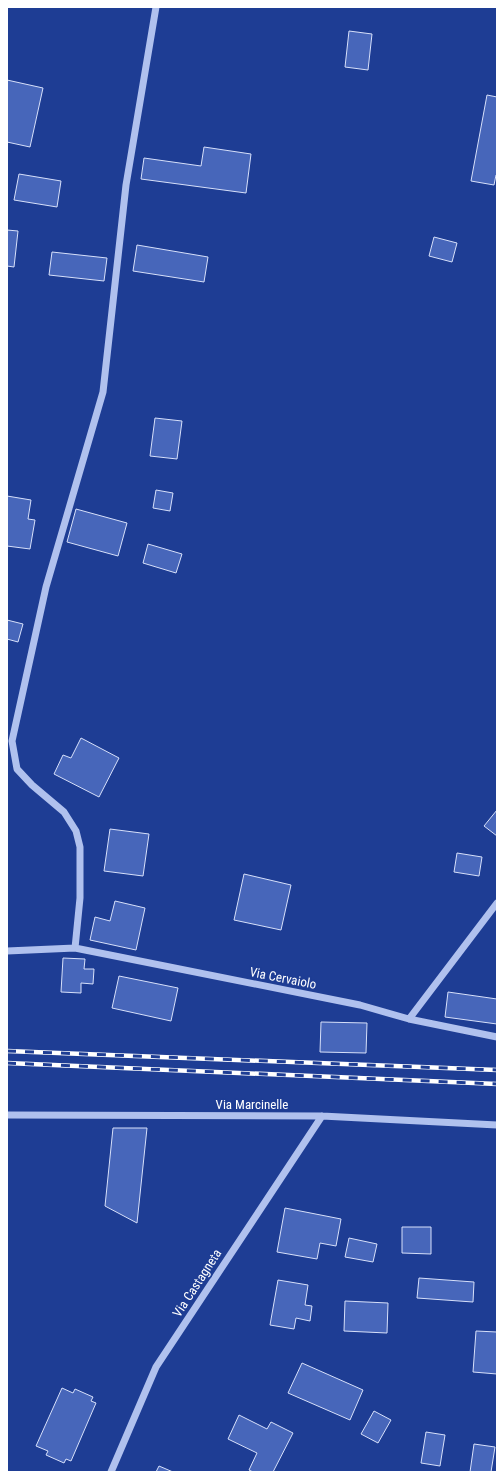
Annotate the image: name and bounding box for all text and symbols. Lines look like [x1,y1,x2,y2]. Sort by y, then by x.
street label: Via Cervaiolo [248,964,318,992]
street label: Via Marcinelle [216,1097,288,1112]
street label: Via Castagneta [169,1246,225,1320]

